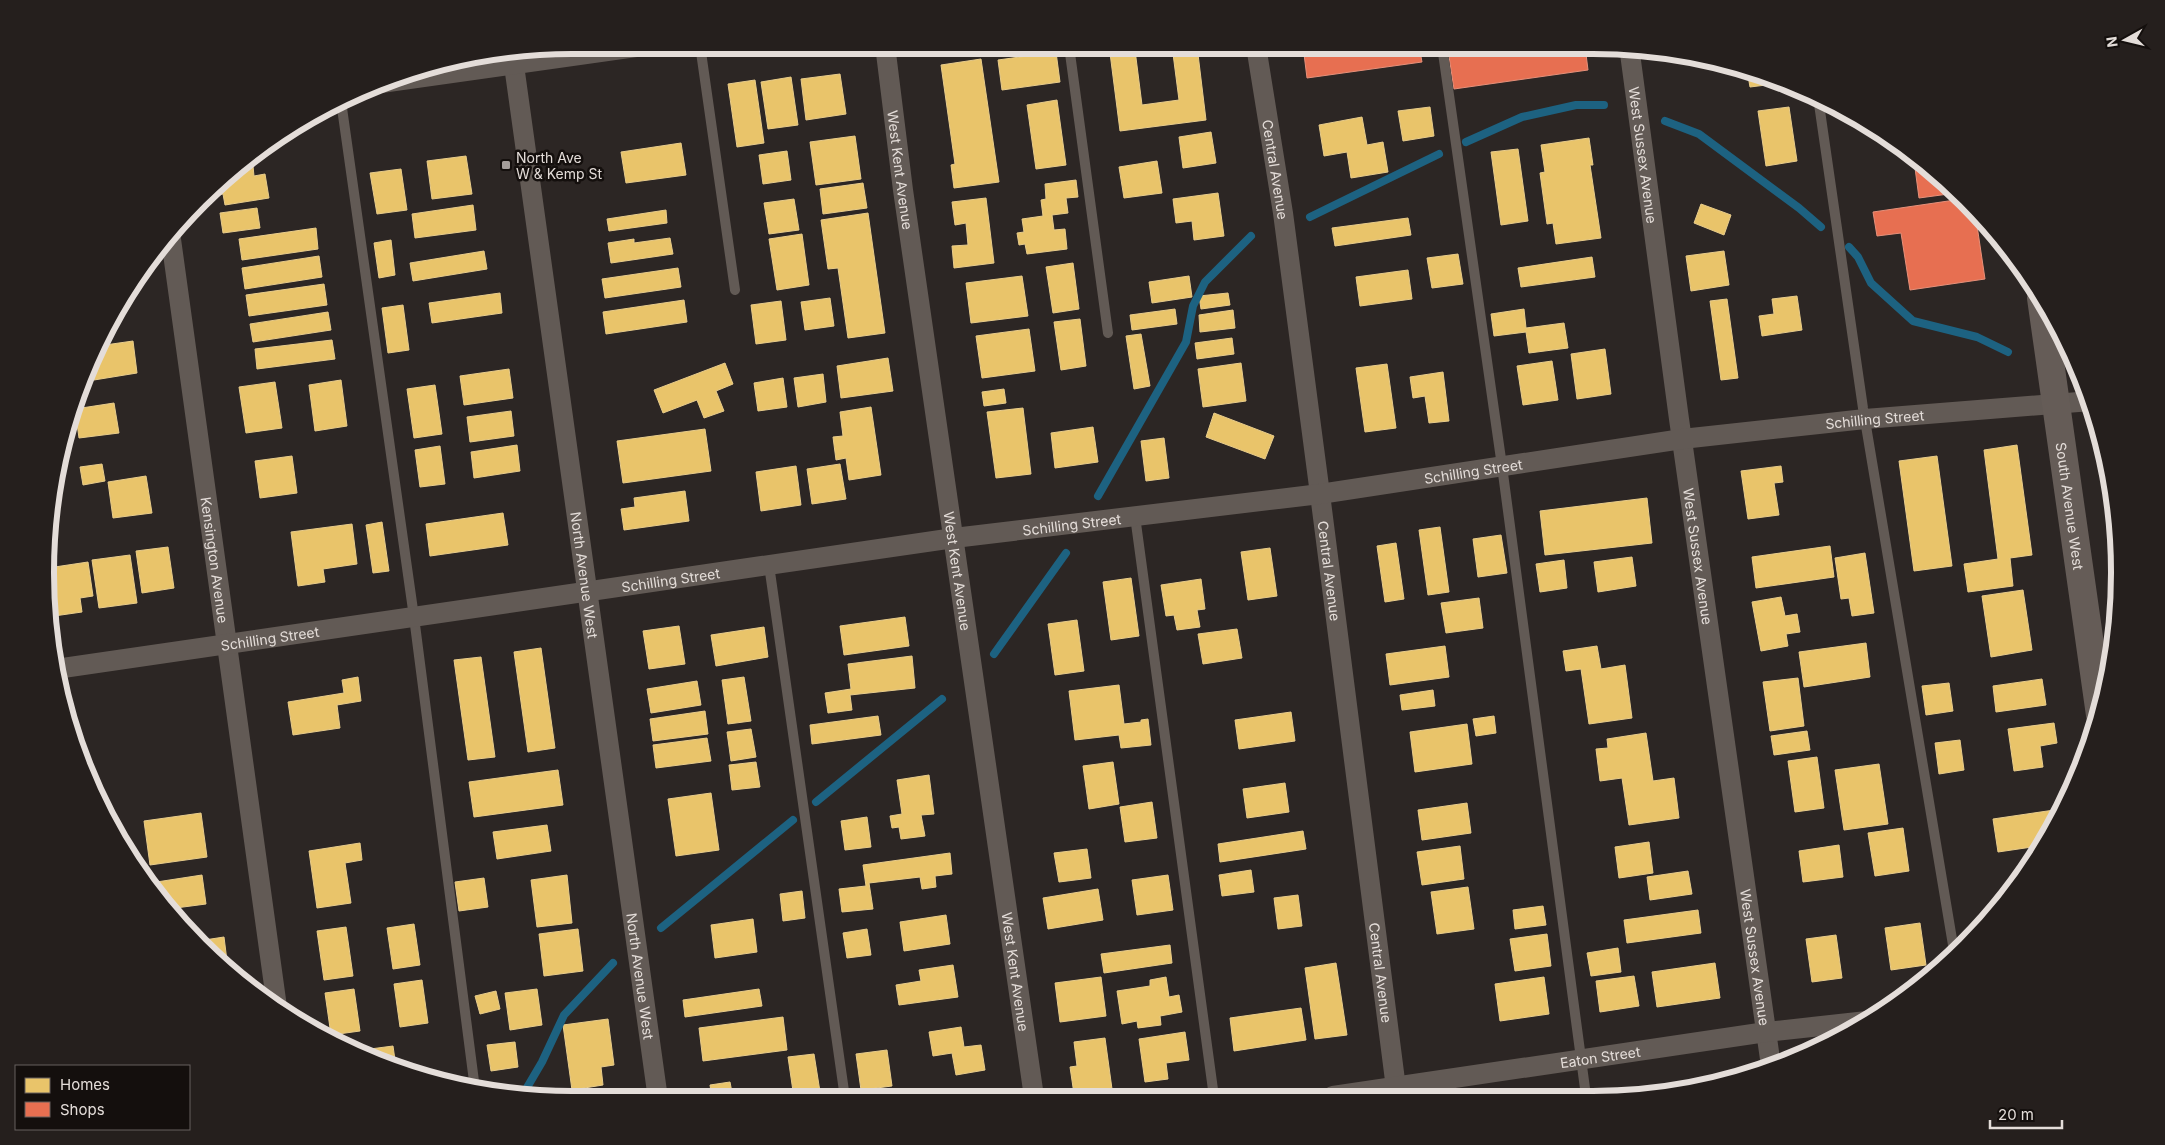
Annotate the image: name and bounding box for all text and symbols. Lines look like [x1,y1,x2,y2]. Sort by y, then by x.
north arrow [2100,15,2150,65]
text: N [2102,35,2121,48]
street label: West Sussex Avenue [1626,86,1661,225]
street label: West Kent Avenue [885,109,917,231]
street label: Central Avenue [1259,118,1292,220]
place label: North Ave W & Kemp St [516,149,602,182]
marker: North Ave W & Kemp St [500,159,512,171]
street label: Schilling Street [1824,406,1925,432]
street label: South Avenue West [2053,441,2088,571]
street label: Schilling Street [1423,455,1524,487]
street label: West Sussex Avenue [1680,487,1717,626]
street label: Kensington Avenue [198,496,232,624]
street label: Schilling Street [1021,509,1122,538]
street label: West Kent Avenue [941,510,975,632]
street label: North Avenue West [568,511,602,640]
street label: Central Avenue [1315,520,1345,622]
street label: Schilling Street [620,564,721,595]
street label: Schilling Street [219,622,320,653]
street label: West Sussex Avenue [1737,888,1774,1027]
street label: West Kent Avenue [999,911,1033,1033]
street label: North Avenue West [624,912,658,1041]
street label: Central Avenue [1366,921,1396,1024]
street label: Eaton Street [1559,1042,1642,1071]
legend [15,1065,190,1130]
text: Homes [60,1075,110,1094]
scale bar [1990,1098,2062,1130]
text: Shops [60,1100,105,1119]
text: 20 m [1998,1105,2034,1124]

